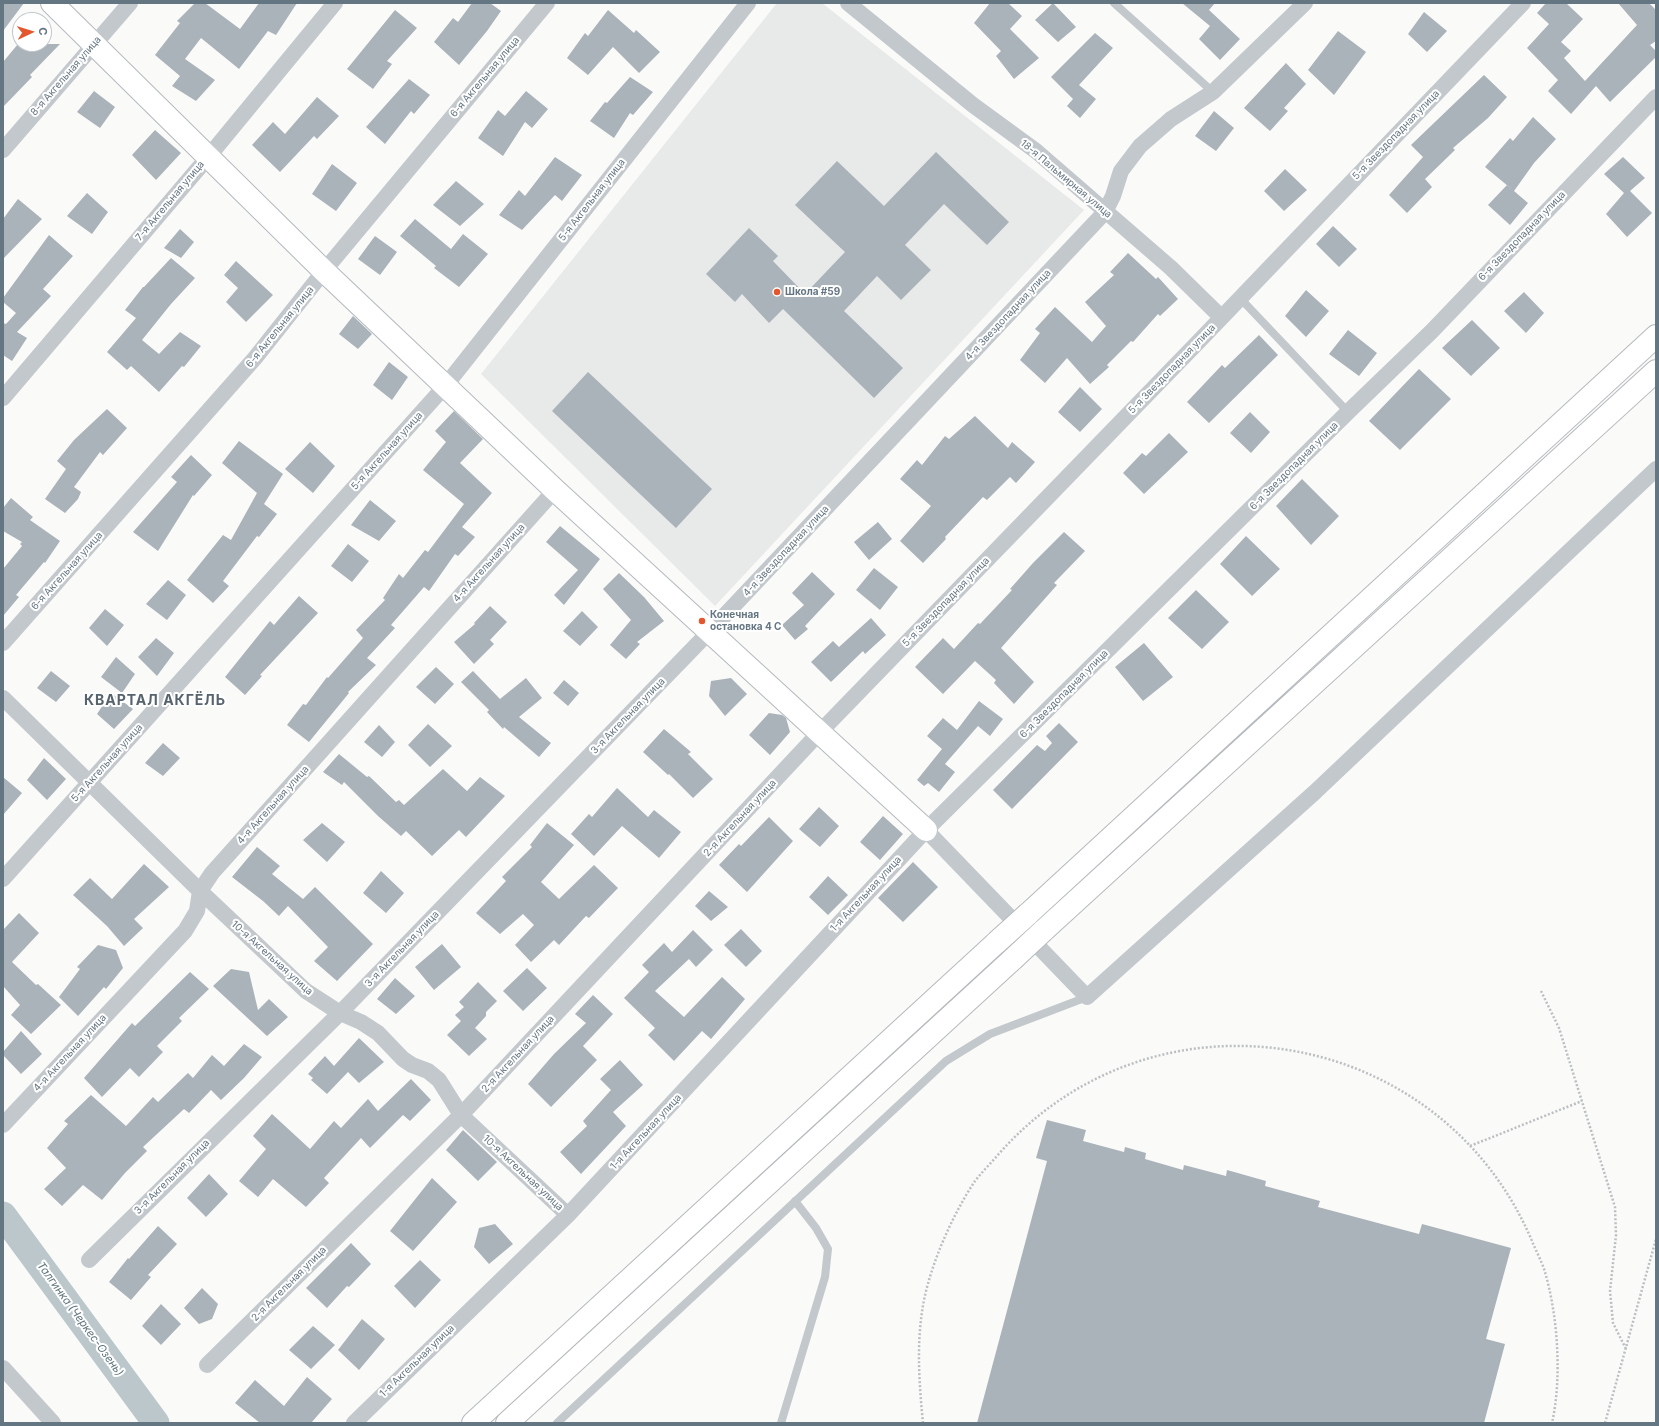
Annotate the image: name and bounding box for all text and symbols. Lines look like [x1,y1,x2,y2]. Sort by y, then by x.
north arrow [12,12,52,52]
text: С [36,27,50,36]
street label: 8-я Акгельная улица [28,34,104,118]
street label: 6-я Акгельная улица [448,34,522,120]
street label: 5-я Звездопадная улица [1350,88,1442,182]
street label: 18-я Пальмирная улица [1018,137,1114,221]
street label: 5-я Акгельная улица [556,157,628,243]
street label: 7-я Акгельная улица [133,159,207,243]
street label: 6-я Звездопадная улица [1476,189,1568,283]
street label: 4-я Звездопадная улица [963,267,1053,363]
street label: 6-я Акгельная улица [244,284,316,370]
place label: Школа #59 [785,286,840,298]
marker: Школа #59 [772,287,782,297]
street label: 5-я Звездопадная улица [1126,322,1218,416]
street label: 5-я Акгельная улица [349,409,425,493]
street label: 6-я Звездопадная улица [1247,419,1341,513]
street label: 4-я Звездопадная улица [741,503,831,599]
street label: 4-я Акгельная улица [451,521,527,605]
street label: 6-я Акгельная улица [29,529,105,613]
street label: 5-я Звездопадная улица [900,555,992,649]
place label: Конечная остановка 4 С [710,609,781,632]
marker: Конечная остановка 4 С [697,616,707,626]
street label: 6-я Звездопадная улица [1017,647,1111,741]
street label: 3-я Акгельная улица [589,675,667,757]
district label: КВАРТАЛ АКГЁЛЬ [84,693,226,709]
street label: 5-я Акгельная улица [69,721,145,805]
street label: 4-я Акгельная улица [235,763,311,847]
street label: 2-я Акгельная улица [701,777,779,859]
street label: 1-я Акгельная улица [828,854,904,934]
street label: 3-я Акгельная улица [363,908,441,990]
street label: 10-я Акгельная улица [229,918,315,998]
street label: 4-я Акгельная улица [31,1012,109,1094]
street label: 2-я Акгельная улица [479,1013,557,1095]
street label: 1-я Акгельная улица [608,1092,684,1172]
street label: 10-я Акгельная улица [480,1133,566,1213]
street label: 3-я Акгельная улица [132,1137,212,1217]
street label: 2-я Акгельная улица [249,1244,329,1324]
water label: Талгинка (Черкес-Озень) [34,1259,126,1379]
street label: 1-я Акгельная улица [377,1322,457,1400]

